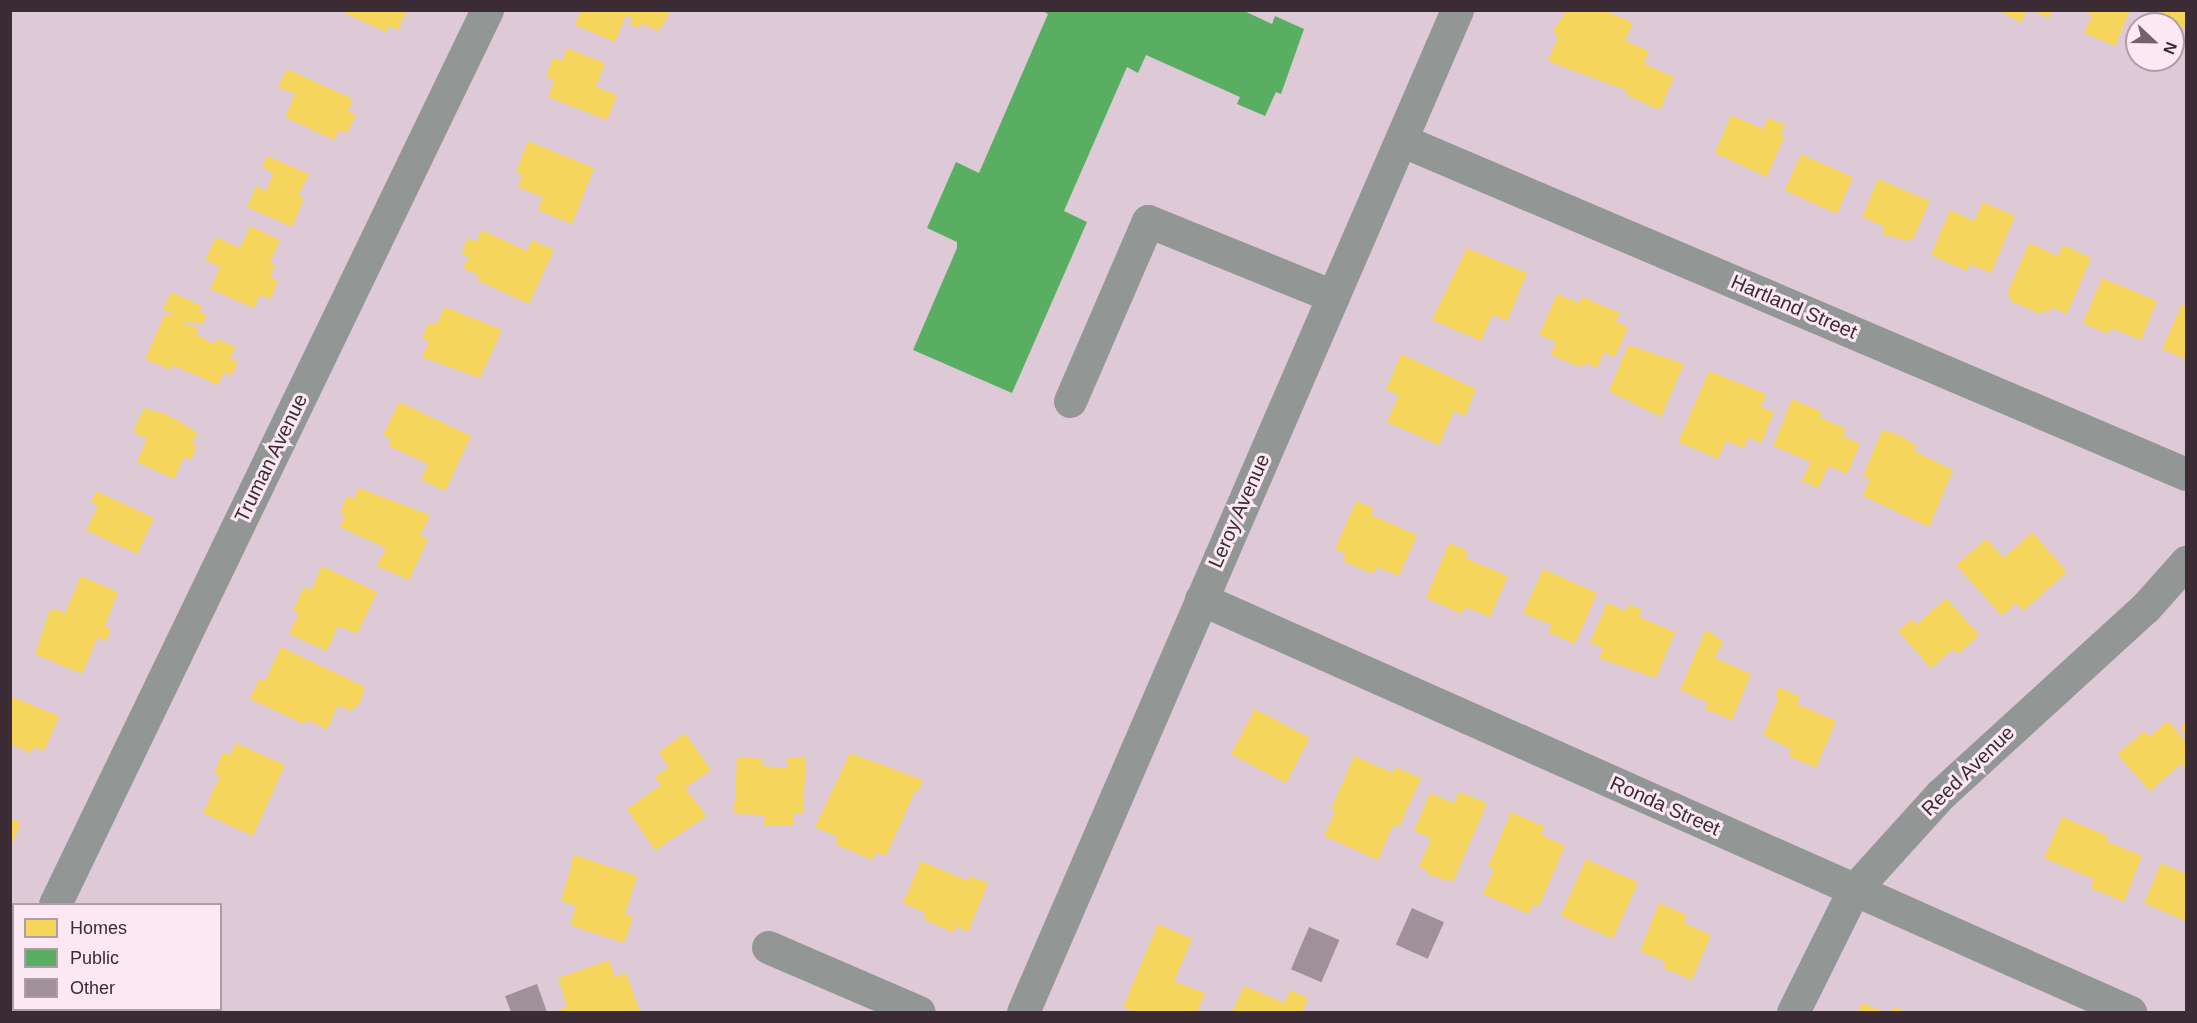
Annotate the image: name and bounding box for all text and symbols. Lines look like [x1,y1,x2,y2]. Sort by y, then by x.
north arrow [2125,12,2185,72]
text: N [2160,40,2180,57]
street label: Hartland Street [1727,270,1861,344]
street label: Truman Avenue [229,389,313,527]
street label: Leroy Avenue [1203,450,1275,572]
street label: Reed Avenue [1916,720,2020,822]
street label: Ronda Street [1606,771,1724,841]
legend [12,903,222,1011]
text: Homes [70,918,127,938]
text: Public [70,948,119,968]
text: Other [70,978,115,998]

